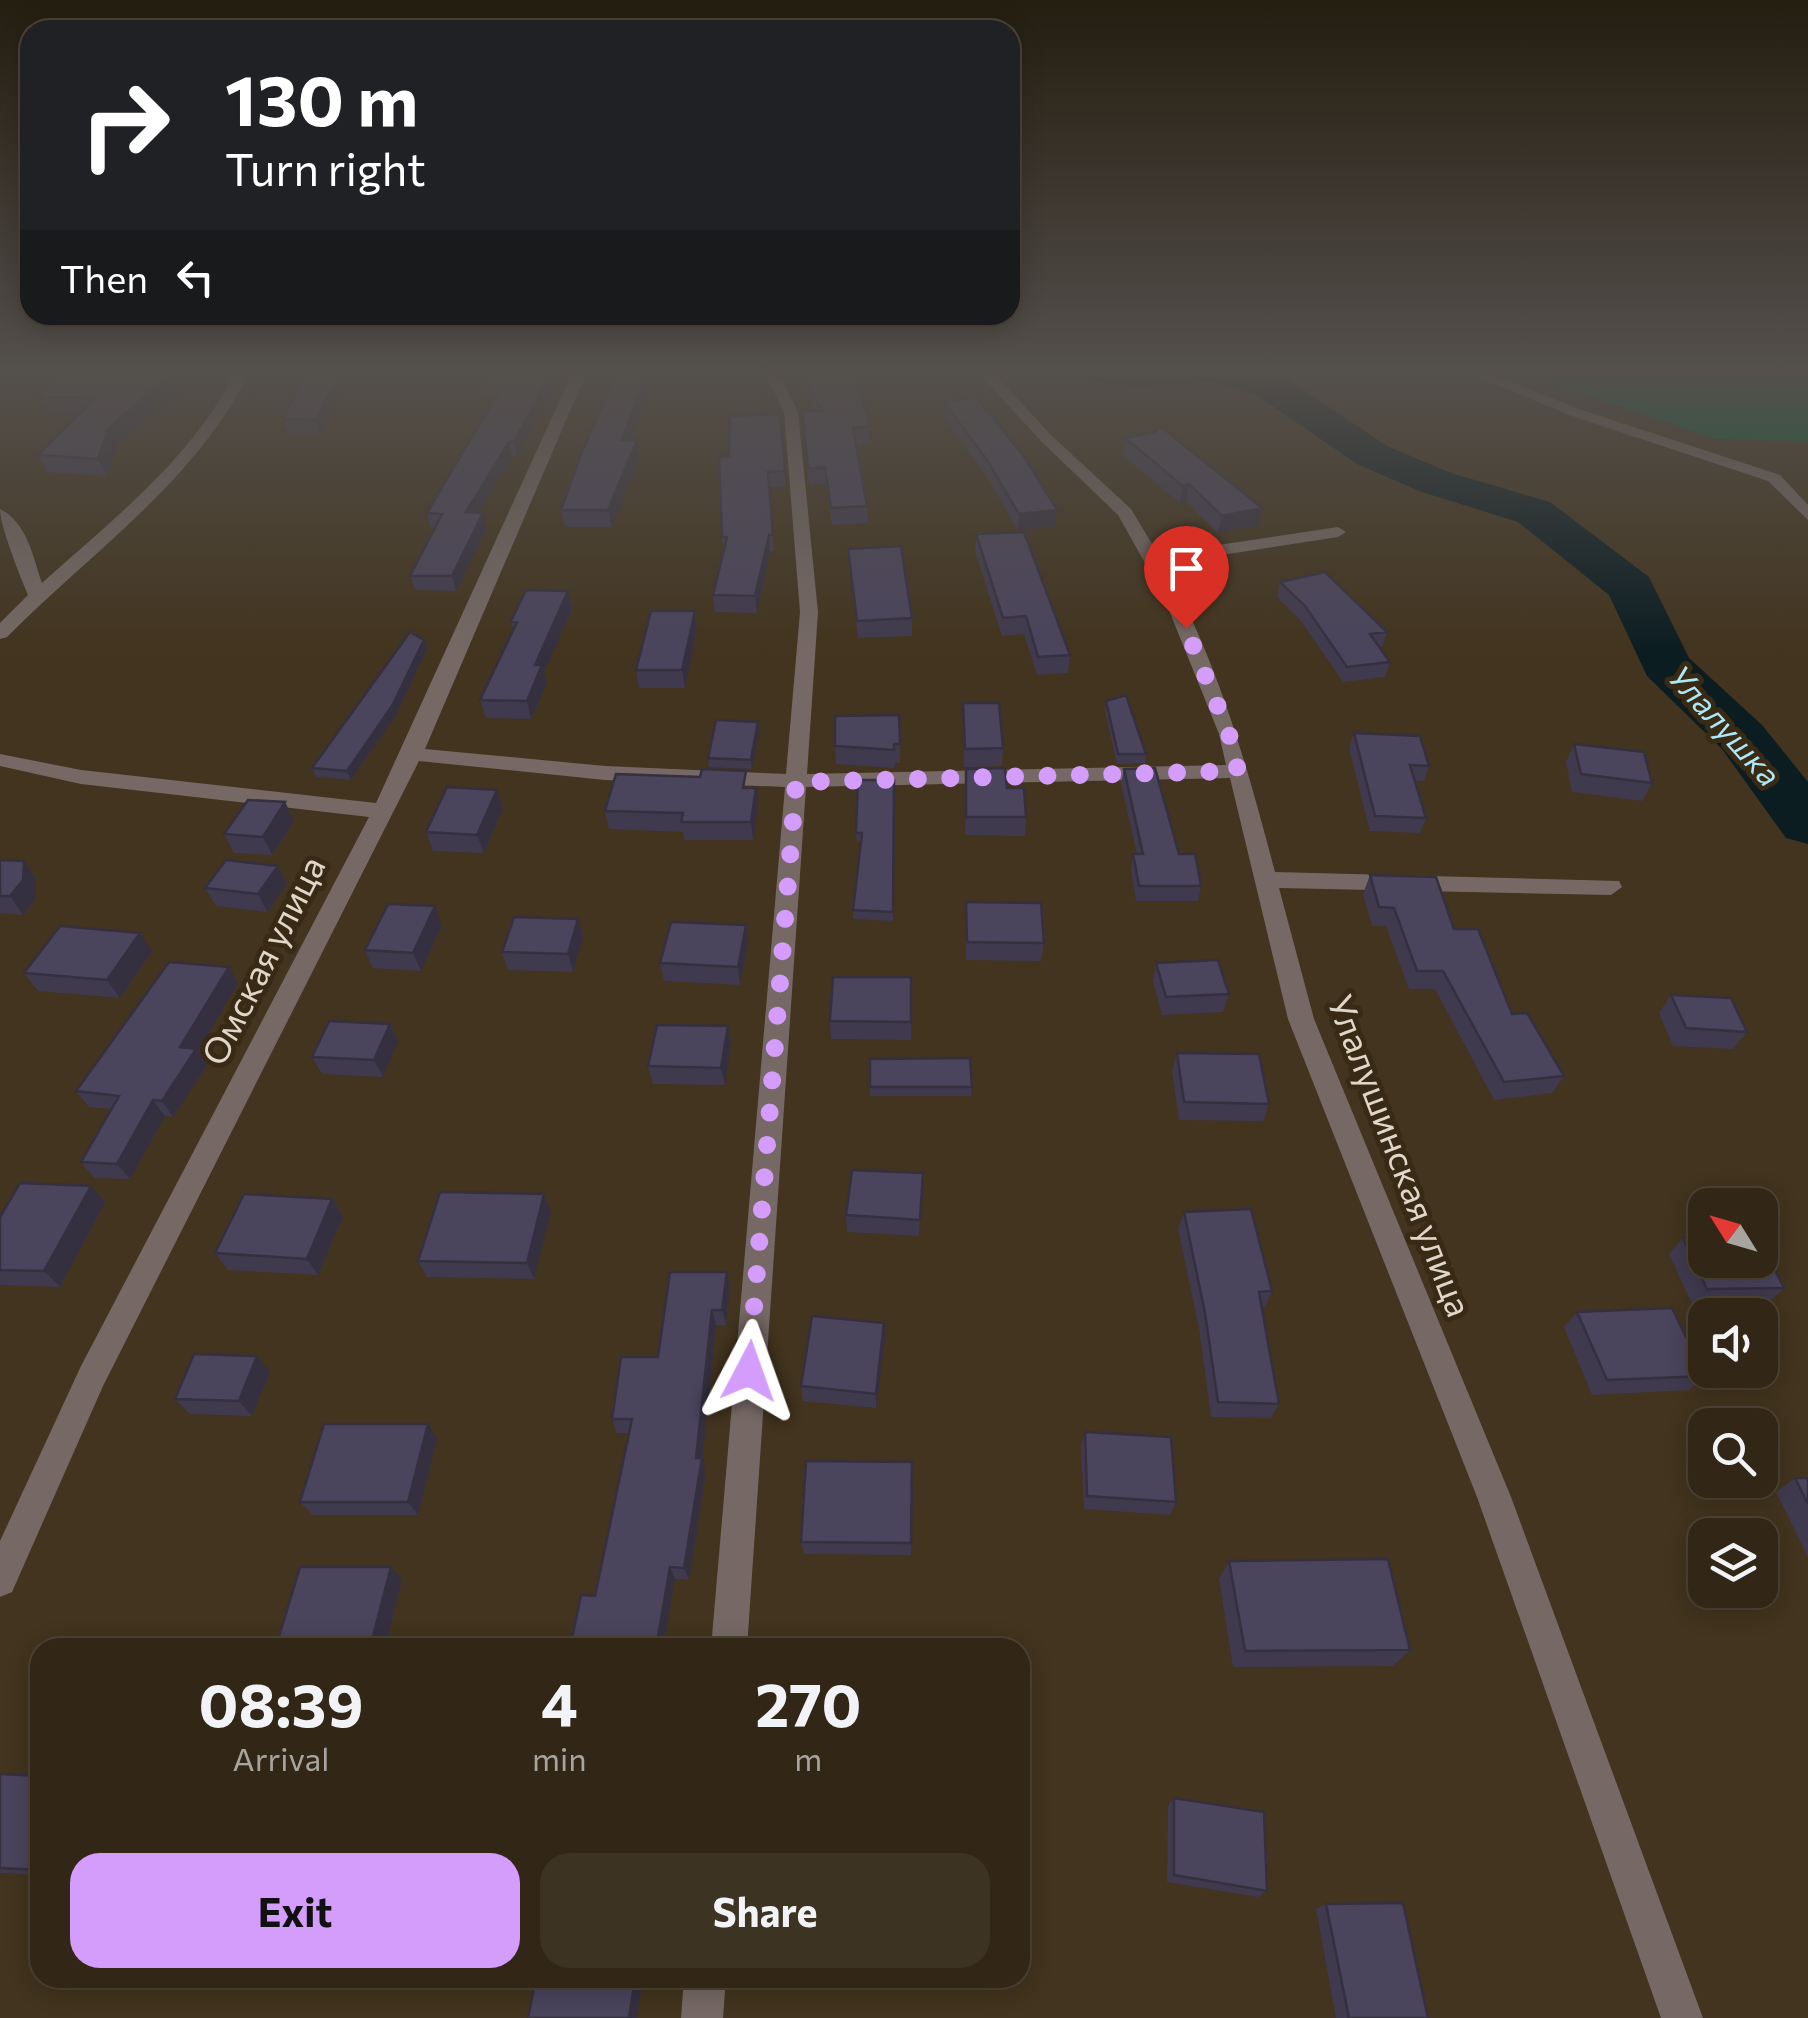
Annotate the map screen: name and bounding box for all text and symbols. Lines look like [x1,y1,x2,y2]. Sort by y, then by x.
text: 130 m [225,55,418,140]
icon: right [60,60,190,190]
text: Turn right [225,140,426,195]
icon: left [168,250,223,305]
text: Then [60,254,148,301]
pin [1144,526,1229,629]
icon: arrive [1159,541,1214,596]
water label: Улалушка [1661,656,1790,793]
street label: Омская улица [191,848,333,1071]
street label: Улалушинская улица [1320,988,1483,1322]
north arrow [1688,1188,1778,1278]
map controls [1688,1188,1778,1608]
button: sound [1688,1298,1778,1388]
position arrow [697,1319,801,1423]
button: search [1688,1408,1778,1498]
button: layers [1688,1518,1778,1608]
text: 08:39 [199,1666,363,1739]
text: 4 [541,1666,578,1739]
text: 270 [755,1666,861,1739]
text: Arrival [233,1738,329,1778]
text: min [532,1738,587,1778]
text: m [794,1738,822,1778]
button: Exit [70,1853,520,1968]
button: Share [540,1853,990,1968]

